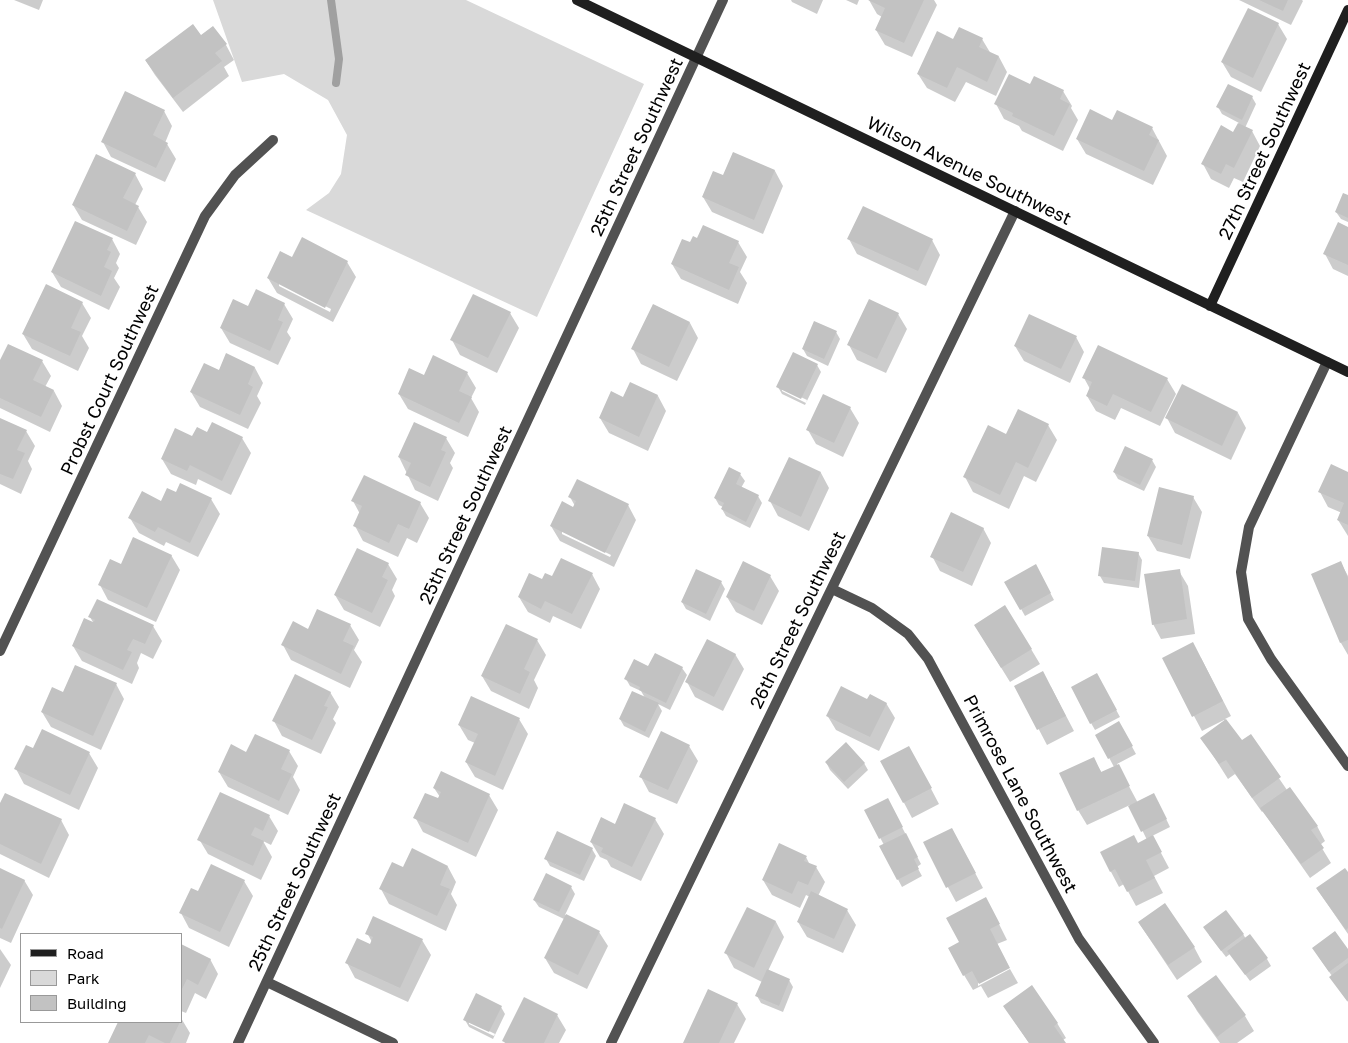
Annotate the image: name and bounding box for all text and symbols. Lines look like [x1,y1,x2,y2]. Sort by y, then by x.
street label: 25th Street Southwest [586,54,688,240]
street label: 27th Street Southwest [1214,59,1316,243]
street label: Wilson Avenue Southwest [863,112,1075,230]
street label: Probst Court Southwest [56,281,164,479]
street label: 25th Street Southwest [415,422,517,608]
street label: 26th Street Southwest [746,528,850,712]
street label: Primrose Lane Southwest [959,691,1081,897]
street label: 25th Street Southwest [244,789,346,975]
legend [20,933,182,1023]
text: Road [67,944,104,962]
text: Park [67,969,99,987]
text: Building [67,994,127,1012]

